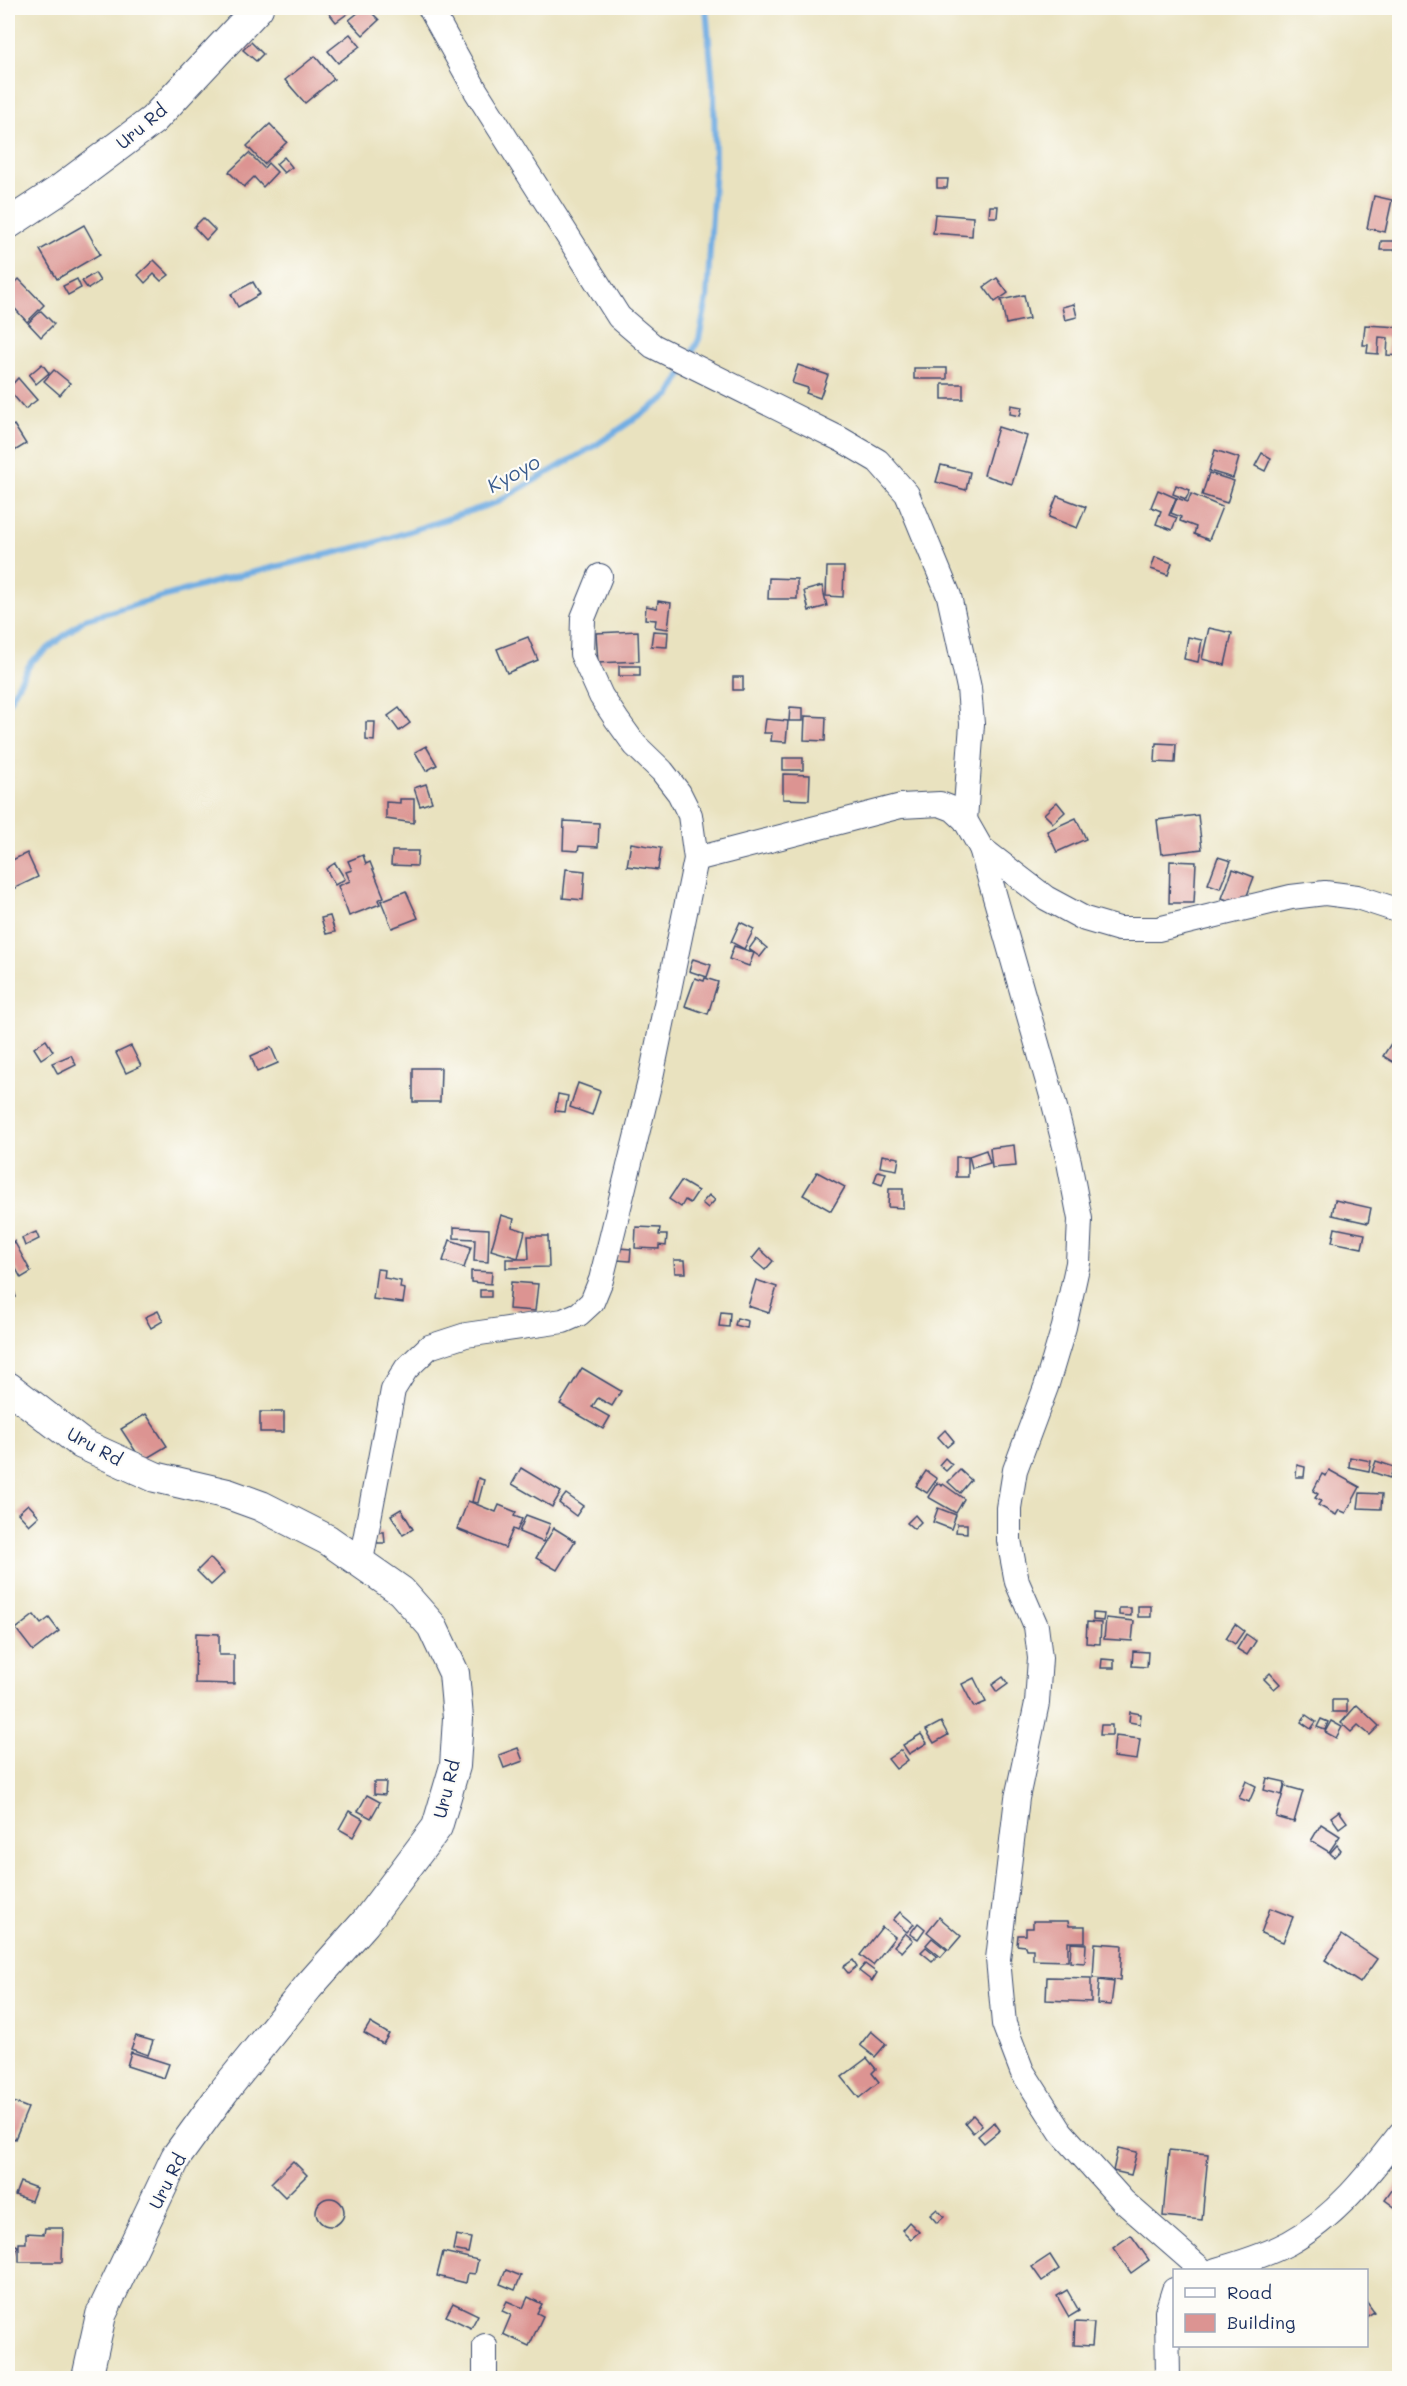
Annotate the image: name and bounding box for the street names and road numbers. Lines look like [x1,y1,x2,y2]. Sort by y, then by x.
street label: Uru Rd [110,98,172,154]
street label: Uru Rd [63,1421,127,1471]
street label: Uru Rd [427,1757,465,1821]
street label: Uru Rd [143,2149,191,2213]

